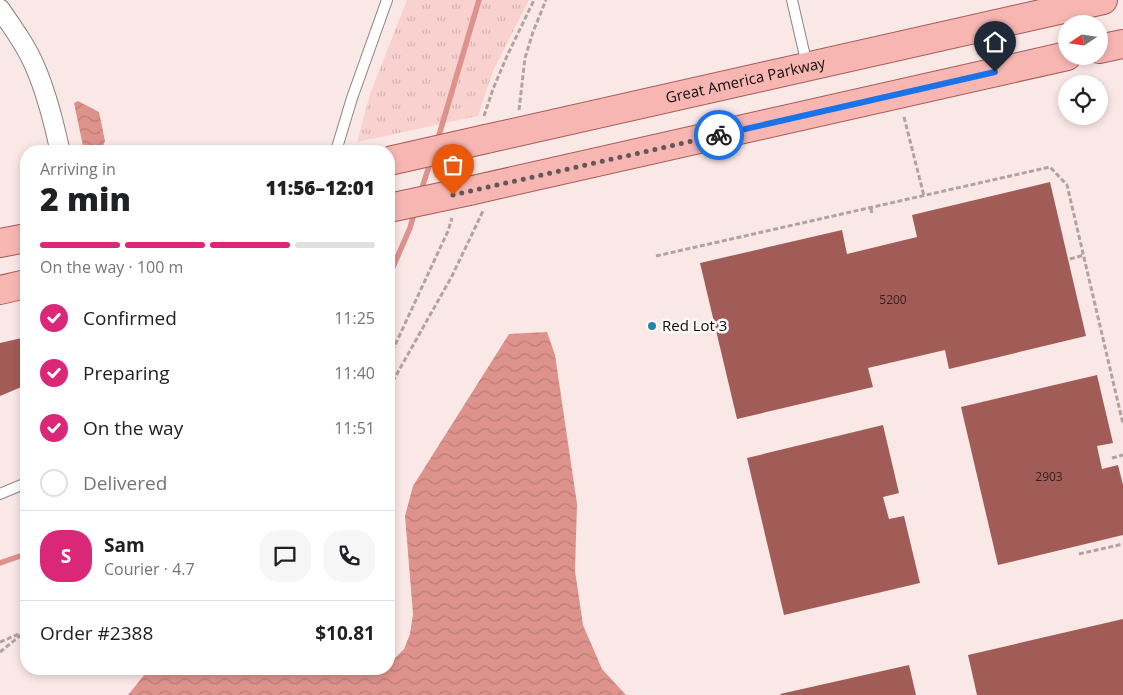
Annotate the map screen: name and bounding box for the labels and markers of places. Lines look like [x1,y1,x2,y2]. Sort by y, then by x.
pin [974,21,1016,72]
pin [432,144,474,195]
place label: Red Lot 3 [662,315,727,335]
marker: Red Lot 3 [646,320,658,332]

